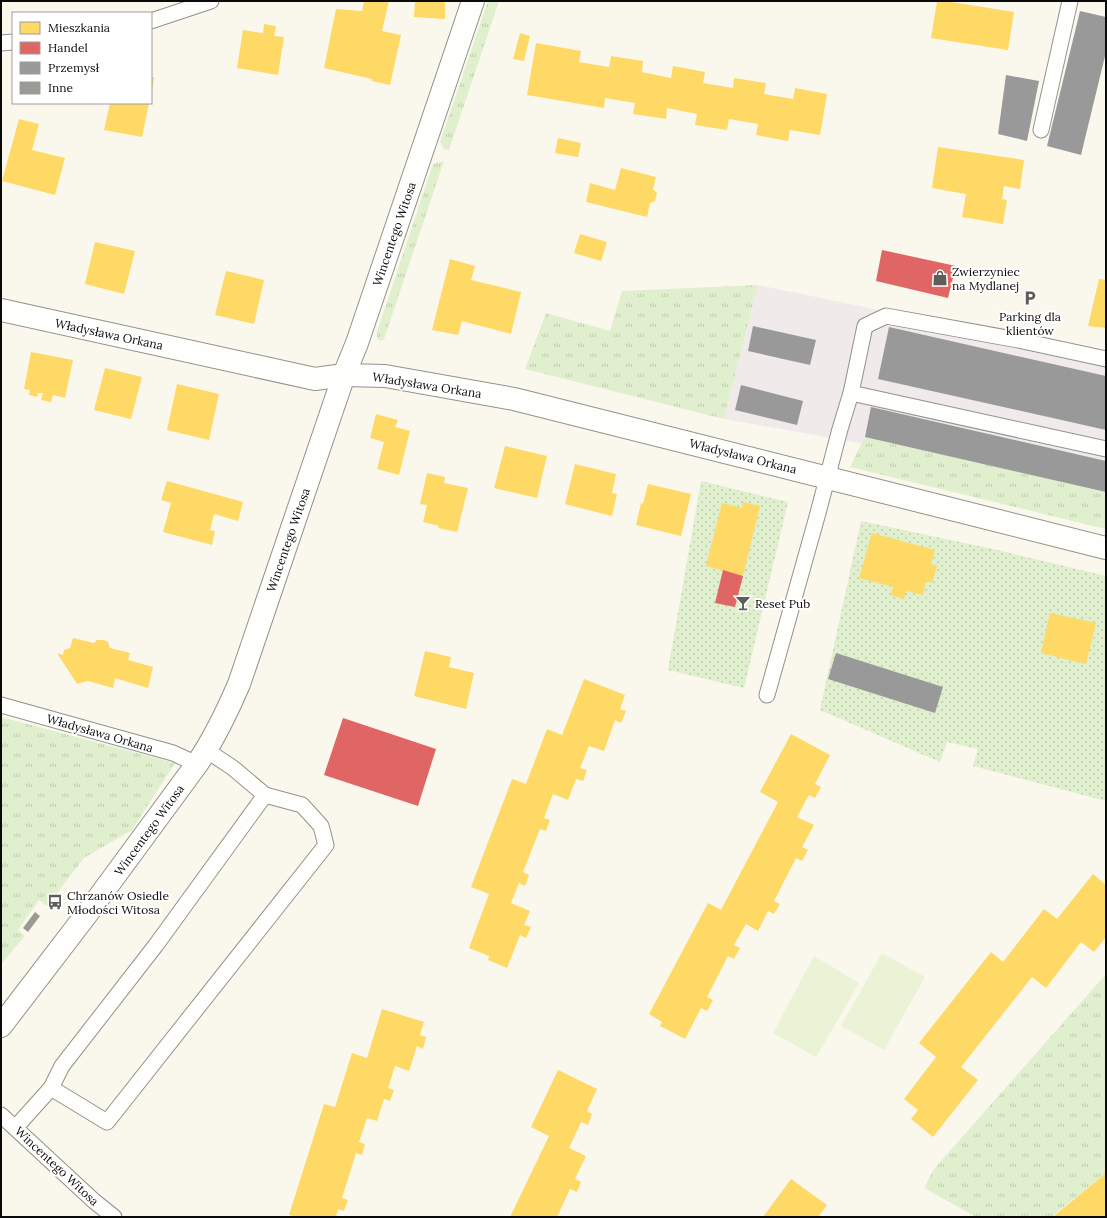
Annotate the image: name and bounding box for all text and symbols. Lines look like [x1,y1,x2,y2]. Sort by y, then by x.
legend [12,12,152,104]
text: Mieszkania [48,20,110,35]
text: Handel [48,40,88,55]
text: Przemysł [48,60,100,75]
text: Inne [48,80,73,95]
street label: Wincentego Witosa [369,180,419,288]
place label: Zwierzyniec na Mydlanej [952,264,1020,293]
shop icon: Zwierzyniec na Mydlanej [931,269,949,287]
parking icon: Parking dla klientów [1021,289,1039,307]
place label: Parking dla klientów [999,309,1061,338]
street label: Władysława Orkana [54,315,164,353]
street label: Władysława Orkana [371,369,483,401]
street label: Władysława Orkana [688,435,798,477]
street label: Wincentego Witosa [263,486,313,594]
bar icon: Reset Pub [734,594,752,612]
place label: Reset Pub [755,596,810,611]
street label: Władysława Orkana [45,711,155,755]
street label: Wincentego Witosa [111,781,187,879]
place label: Chrzanów Osiedle Młodości Witosa [67,888,169,917]
bus stop icon: Chrzanów Osiedle Młodości Witosa [46,893,64,911]
street label: Wincentego Witosa [12,1123,102,1209]

